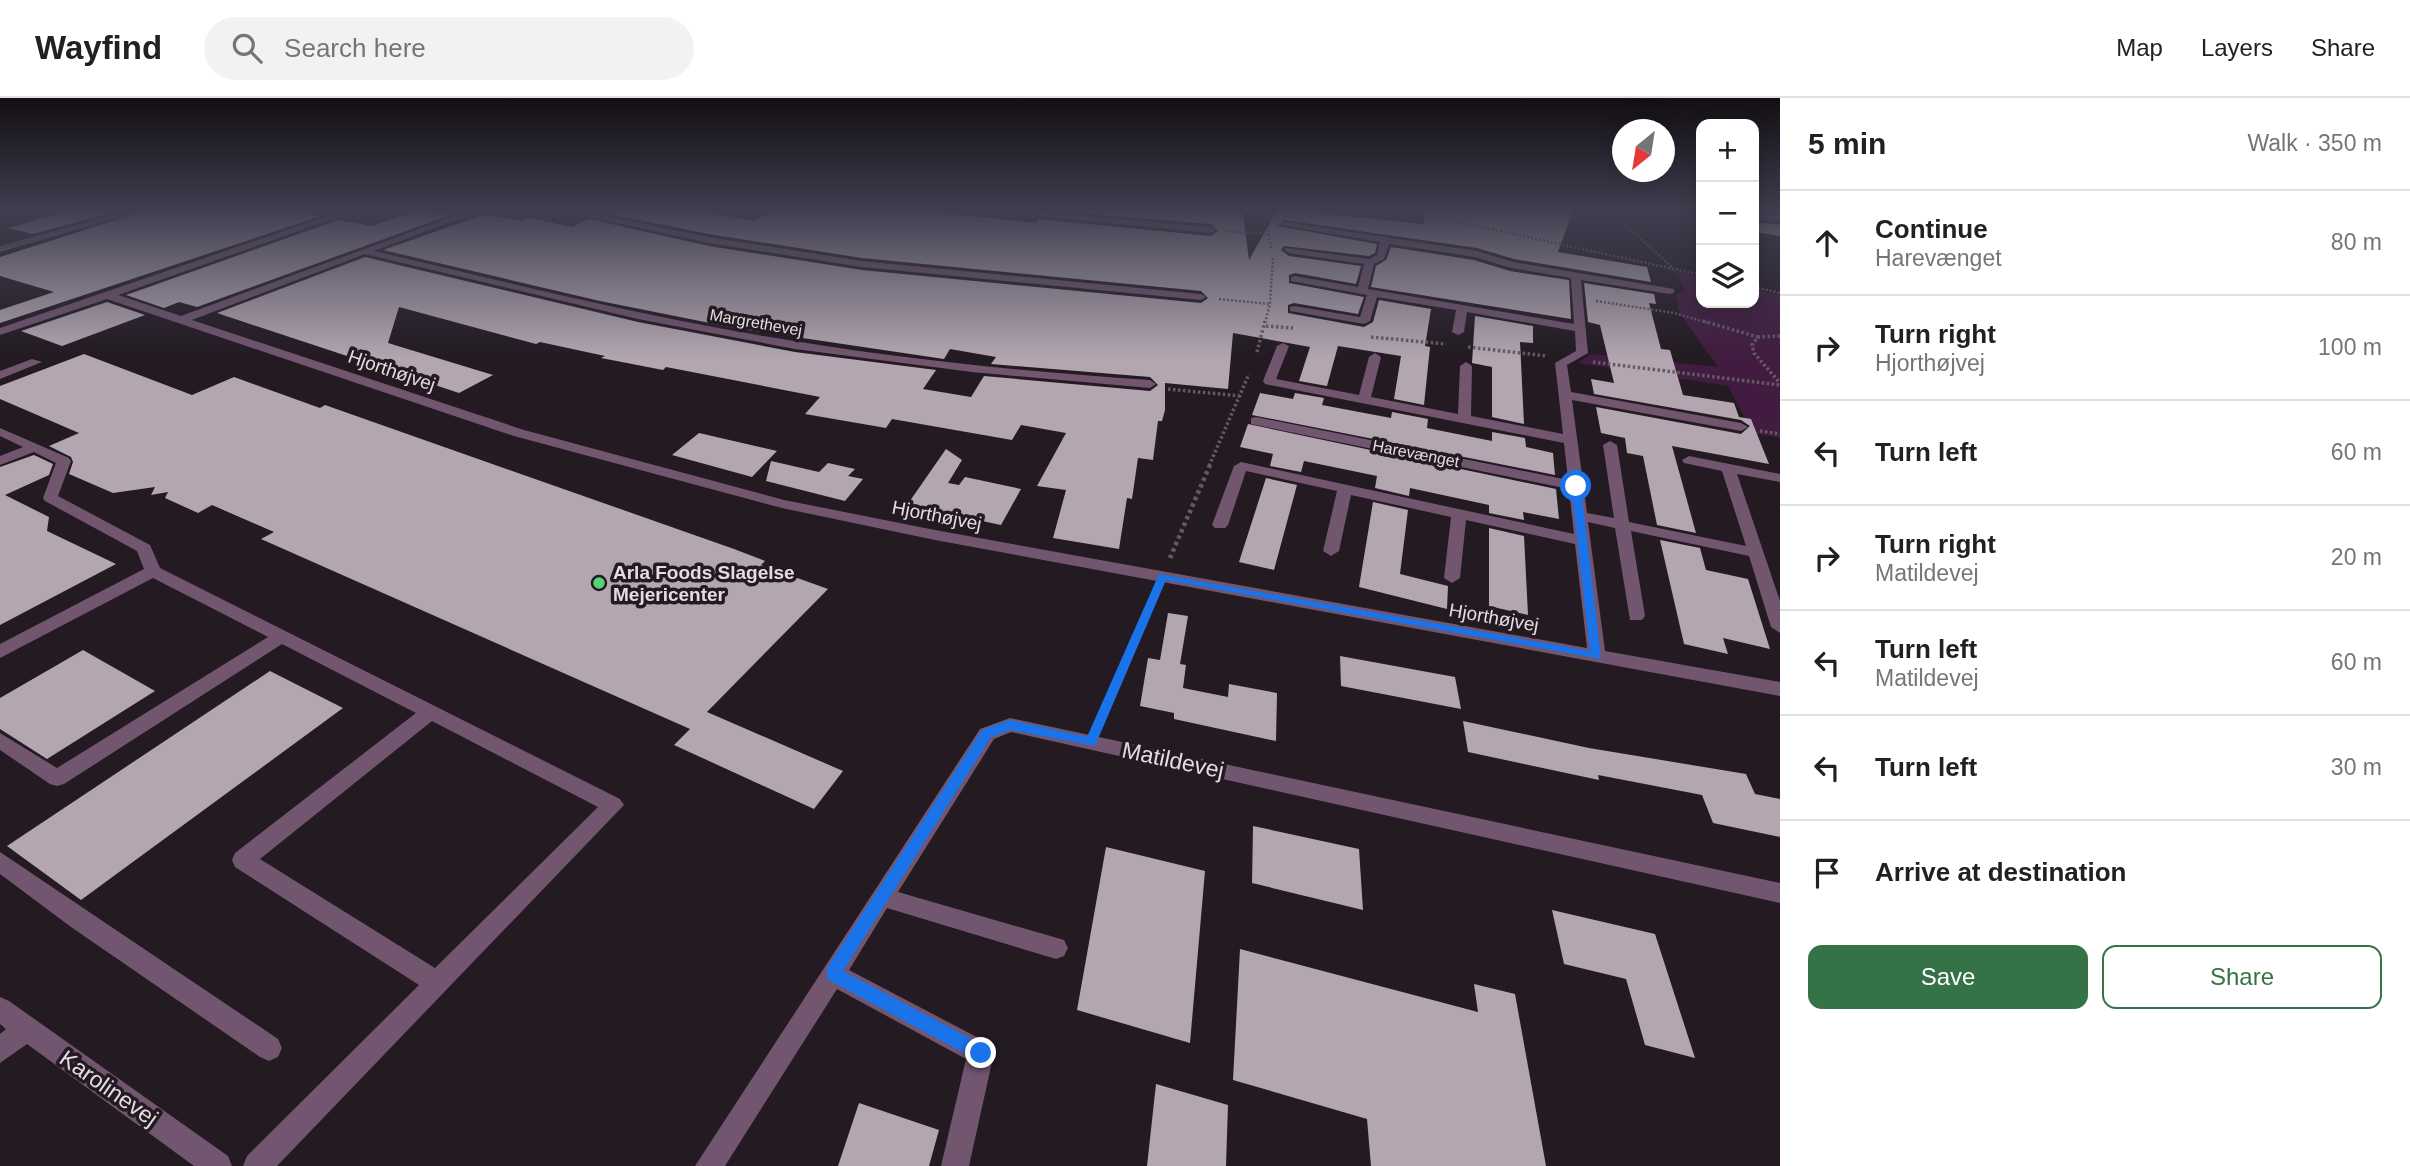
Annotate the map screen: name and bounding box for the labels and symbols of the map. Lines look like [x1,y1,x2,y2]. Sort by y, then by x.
north arrow [1612,119,1675,182]
street label: Margrethevej [708,306,803,339]
street label: Hjorthøjvej [345,346,438,395]
street label: Harevænget [1371,437,1461,470]
route start [1560,470,1591,501]
street label: Hjorthøjvej [890,497,983,534]
place label: Arla Foods Slagelse Mejericenter [613,562,795,605]
marker: Arla Foods Slagelse Mejericenter [591,575,607,591]
street label: Hjorthøjvej [1447,599,1540,636]
street label: Matildevej [1120,737,1226,783]
route end [965,1037,996,1068]
street label: Karolinevej [55,1045,163,1131]

